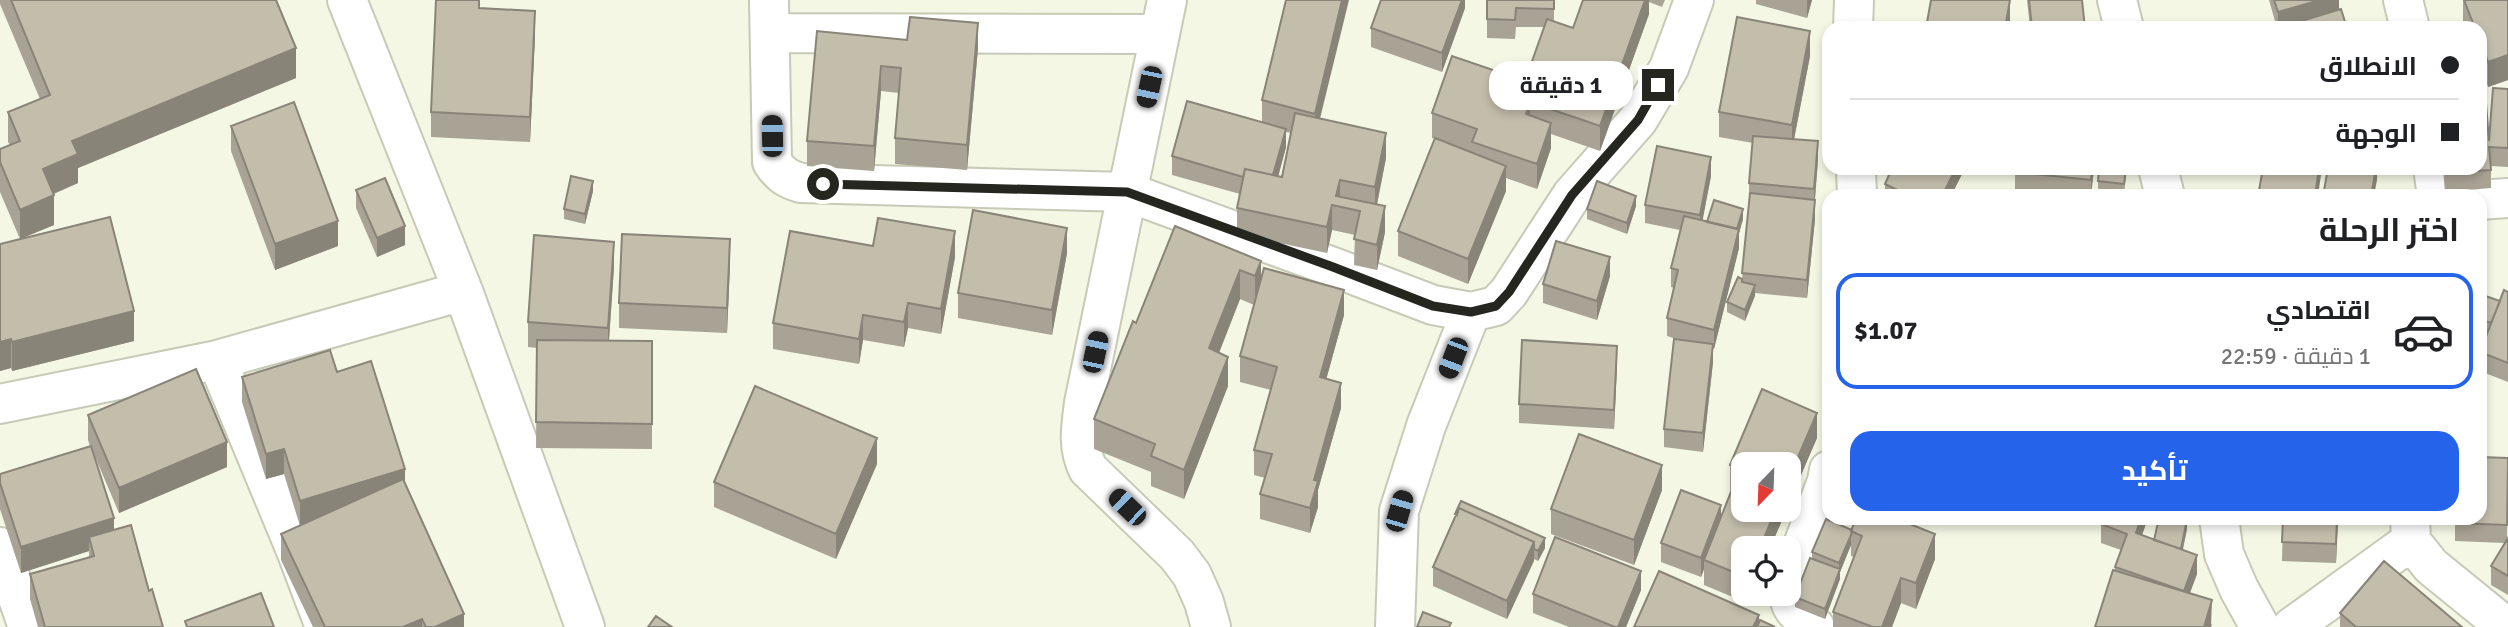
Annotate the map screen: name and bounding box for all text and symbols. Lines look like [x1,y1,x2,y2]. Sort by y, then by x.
text: الانطلاق [2319,51,2417,83]
callout: 1 دقيقة [1490,60,1634,110]
car [1135,64,1164,110]
route end [1642,69,1674,101]
text: 1 دقيقة [1520,71,1602,100]
car [762,115,783,157]
text: الوجهة [2336,118,2417,150]
route start [807,168,839,200]
text: اختر الرحلة [2319,211,2459,250]
text: اقتصادي [2266,295,2371,327]
icon: car [2392,300,2455,363]
text: $1.07 [1854,315,1918,347]
car [1081,329,1110,375]
car [1436,335,1471,381]
text: 1 دقيقة · 22:59 [2221,342,2371,371]
button: تأكيد [1850,431,2459,511]
north arrow [1731,452,1801,522]
map controls [1731,452,1801,606]
car [1105,485,1150,529]
car [1384,488,1415,534]
button: locate [1731,536,1801,606]

